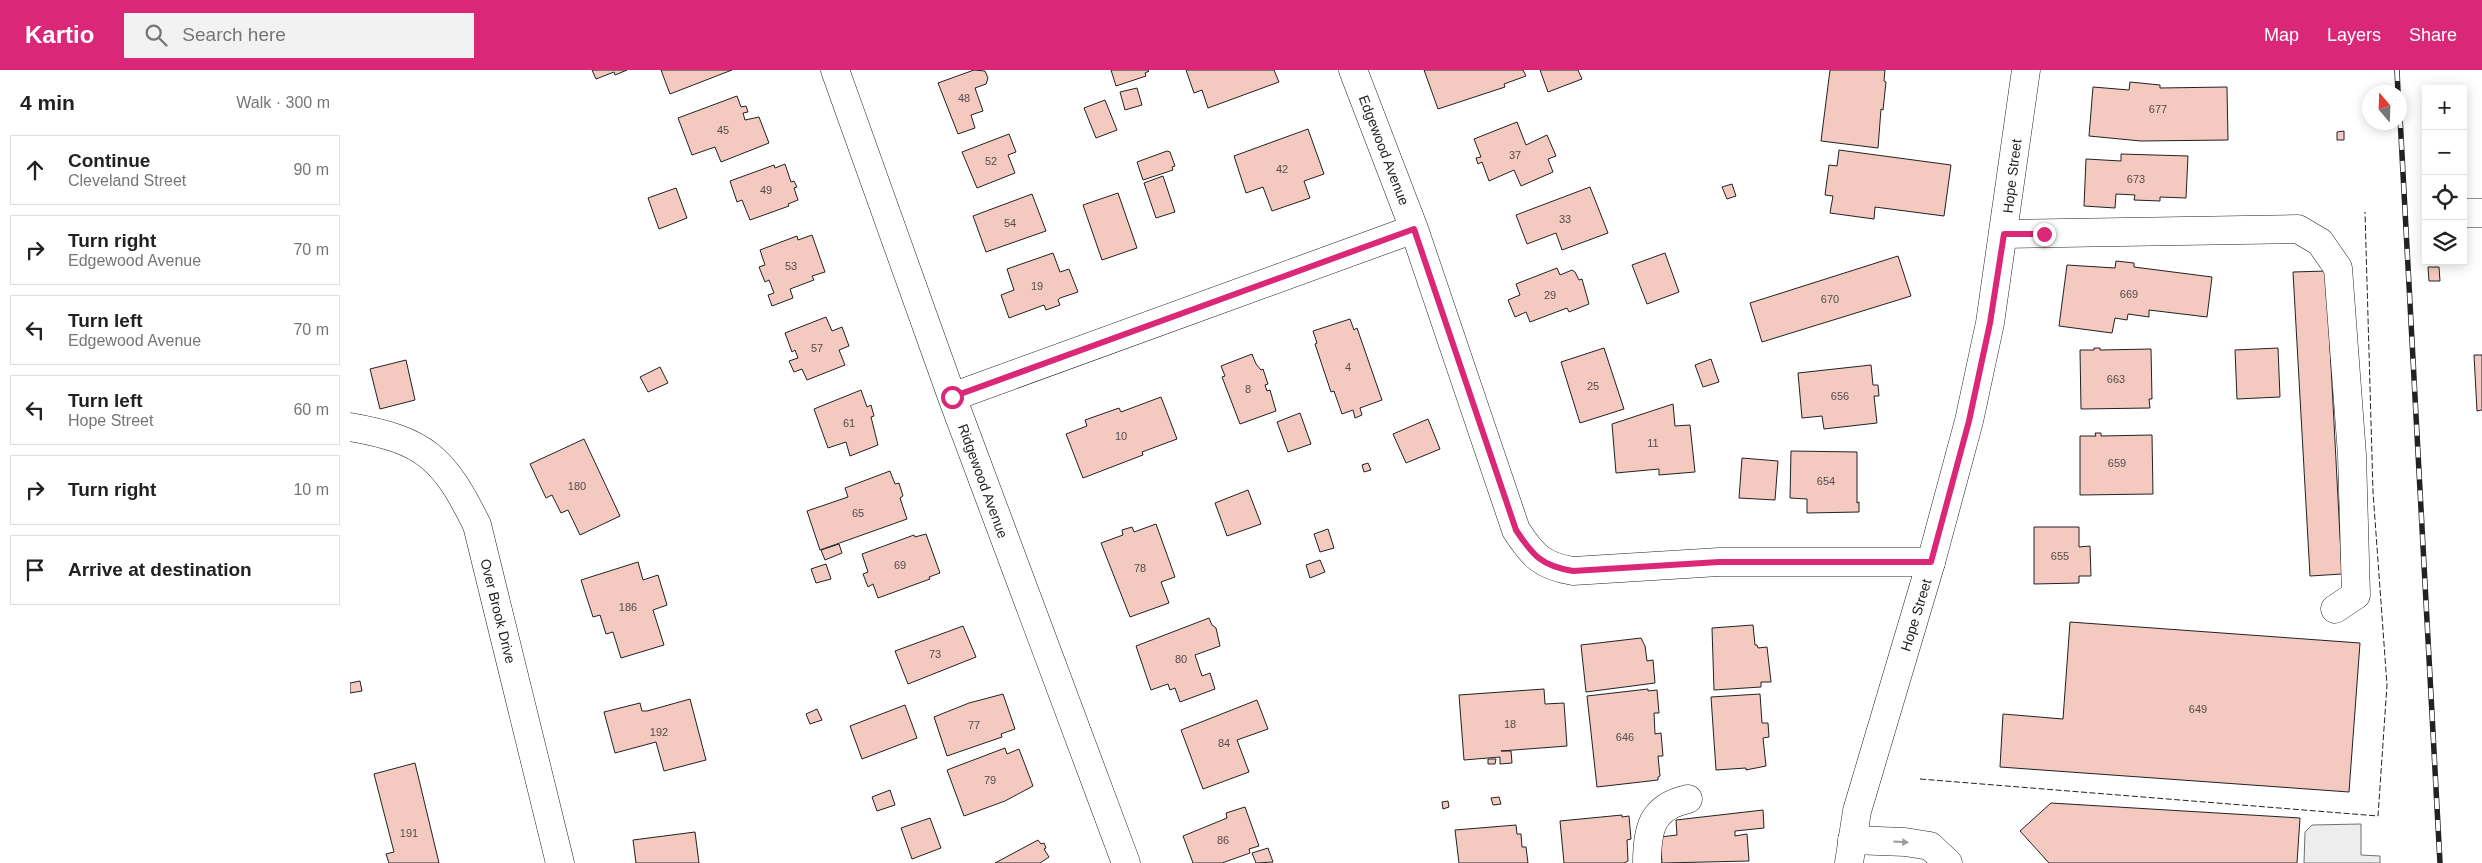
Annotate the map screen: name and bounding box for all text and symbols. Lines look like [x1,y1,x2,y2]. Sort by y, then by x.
search box [124,13,474,58]
text: Kartio [25,21,94,48]
icon: search [142,21,170,49]
text: Search here [182,24,286,45]
text: Map [2264,25,2299,45]
text: Layers [2327,25,2381,45]
text: Share [2409,25,2457,45]
north arrow [2362,85,2407,130]
map controls [2422,85,2467,265]
button: + [2422,85,2467,130]
text: 4 min [20,91,75,114]
house number: 48 [958,92,970,104]
street label: Edgewood Avenue [1356,93,1412,207]
text: Walk · 300 m [236,94,330,111]
house number: 677 [2149,103,2167,115]
house number: 45 [717,124,729,136]
button: − [2422,130,2467,175]
street label: Hope Street [2000,138,2025,214]
house number: 37 [1509,149,1521,161]
text: Continue [68,150,150,171]
house number: 52 [985,155,997,167]
icon: ahead [21,156,49,184]
text: 90 m [293,161,329,178]
house number: 42 [1276,163,1288,175]
text: Cleveland Street [68,172,186,189]
house number: 673 [2127,173,2145,185]
button: locate [2422,175,2467,220]
house number: 49 [760,184,772,196]
house number: 33 [1559,213,1571,225]
house number: 54 [1004,217,1016,229]
button: layers [2422,220,2467,265]
route end [2033,223,2056,246]
text: Turn right [68,230,156,251]
icon: right [21,236,49,264]
text: 70 m [293,241,329,258]
text: Edgewood Avenue [68,252,201,269]
house number: 53 [785,260,797,272]
house number: 19 [1031,280,1043,292]
house number: 669 [2120,288,2138,300]
house number: 29 [1544,289,1556,301]
house number: 670 [1821,293,1839,305]
text: Turn left [68,310,143,331]
icon: left [21,316,49,344]
text: 70 m [293,321,329,338]
text: Edgewood Avenue [68,332,201,349]
house number: 57 [811,342,823,354]
house number: 4 [1345,361,1351,373]
house number: 663 [2107,373,2125,385]
house number: 25 [1587,380,1599,392]
house number: 8 [1245,383,1251,395]
route start [941,386,964,409]
text: Turn left [68,390,143,411]
house number: 656 [1831,390,1849,402]
icon: left [21,396,49,424]
text: 60 m [293,401,329,418]
text: Hope Street [68,412,153,429]
house number: 61 [843,417,855,429]
street label: Ridgewood Avenue [955,422,1011,540]
house number: 10 [1115,430,1127,442]
house number: 11 [1647,437,1659,449]
house number: 659 [2108,457,2126,469]
house number: 654 [1817,475,1835,487]
icon: right [21,476,49,504]
text: Turn right [68,479,156,500]
house number: 180 [568,480,586,492]
text: 10 m [293,481,329,498]
house number: 65 [852,507,864,519]
house number: 655 [2051,550,2069,562]
icon: arrive [21,556,49,584]
street label: Over Brook Drive [477,557,519,665]
text: Arrive at destination [68,559,252,580]
house number: 69 [894,559,906,571]
house number: 78 [1134,562,1146,574]
street label: Hope Street [1897,577,1935,653]
house number: 186 [619,601,637,613]
house number: 73 [929,648,941,660]
house number: 80 [1175,653,1187,665]
house number: 649 [2189,703,2207,715]
house number: 18 [1504,718,1516,730]
house number: 77 [968,719,980,731]
house number: 192 [650,726,668,738]
house number: 646 [1616,731,1634,743]
house number: 84 [1218,737,1230,749]
house number: 79 [984,774,996,786]
house number: 191 [400,827,418,839]
house number: 86 [1217,834,1229,846]
one-way arrow [1893,839,1909,847]

